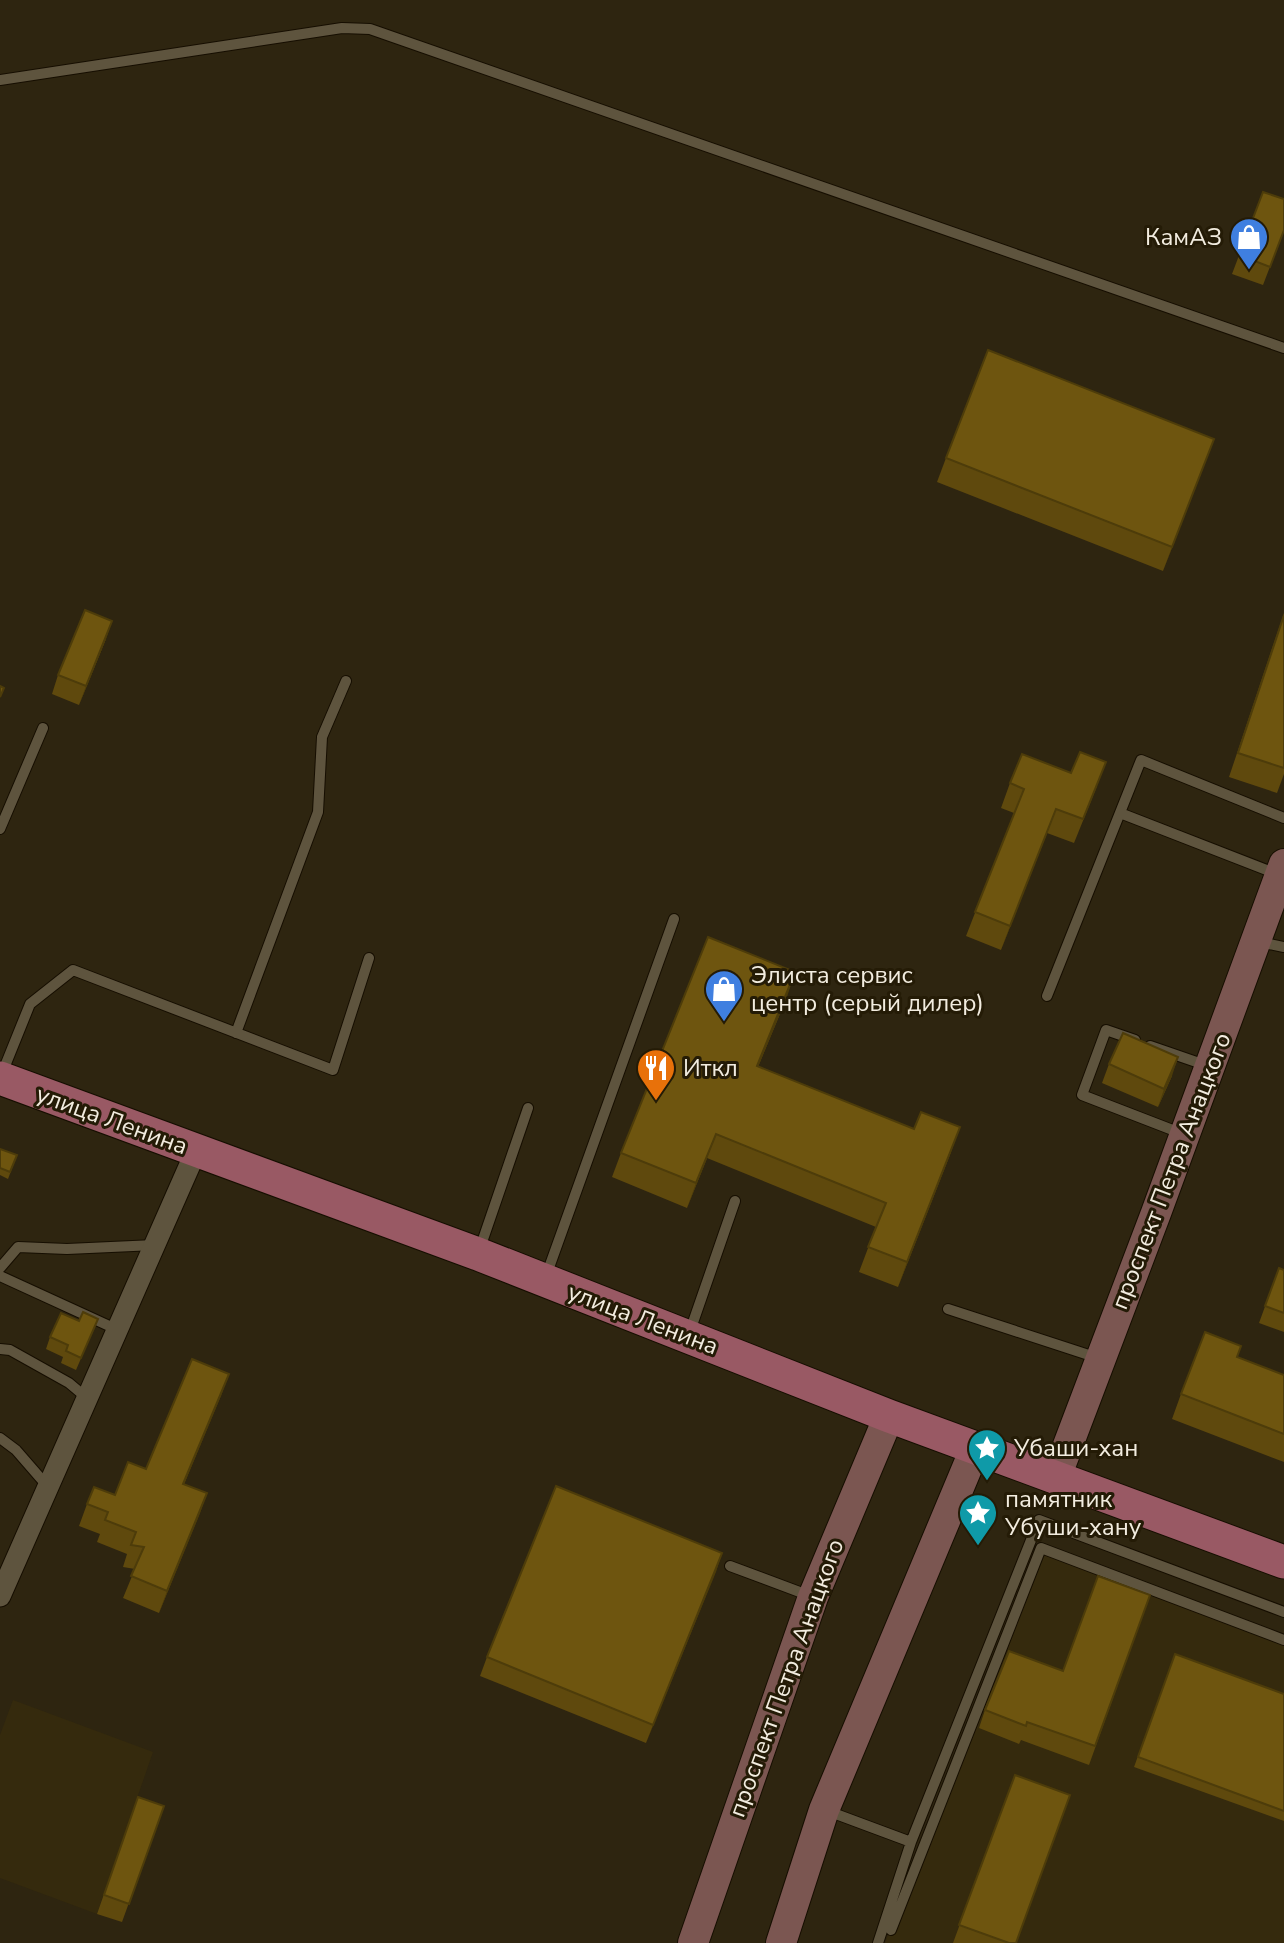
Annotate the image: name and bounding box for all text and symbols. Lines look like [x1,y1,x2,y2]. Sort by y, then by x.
shop icon: КамАЗ [1228,216,1270,271]
place label: КамАЗ [1145,221,1222,253]
place label: Элиста сервис центр (серый дилер) [751,959,984,1019]
shop icon: Элиста сервис центр (серый дилер) [703,968,745,1023]
street label: проспект Петра Анацкого [1103,1028,1239,1314]
restaurant icon: Иткл [635,1047,677,1102]
place label: Иткл [683,1052,738,1084]
street label: улица Ленина [32,1078,192,1162]
street label: улица Ленина [563,1276,723,1362]
place icon: Убаши-хан [966,1427,1008,1482]
place label: Убаши-хан [1013,1432,1138,1464]
place label: памятник Убуши-хану [1004,1483,1142,1543]
place icon: памятник Убуши-хану [957,1492,999,1547]
street label: проспект Петра Анацкого [721,1534,851,1822]

